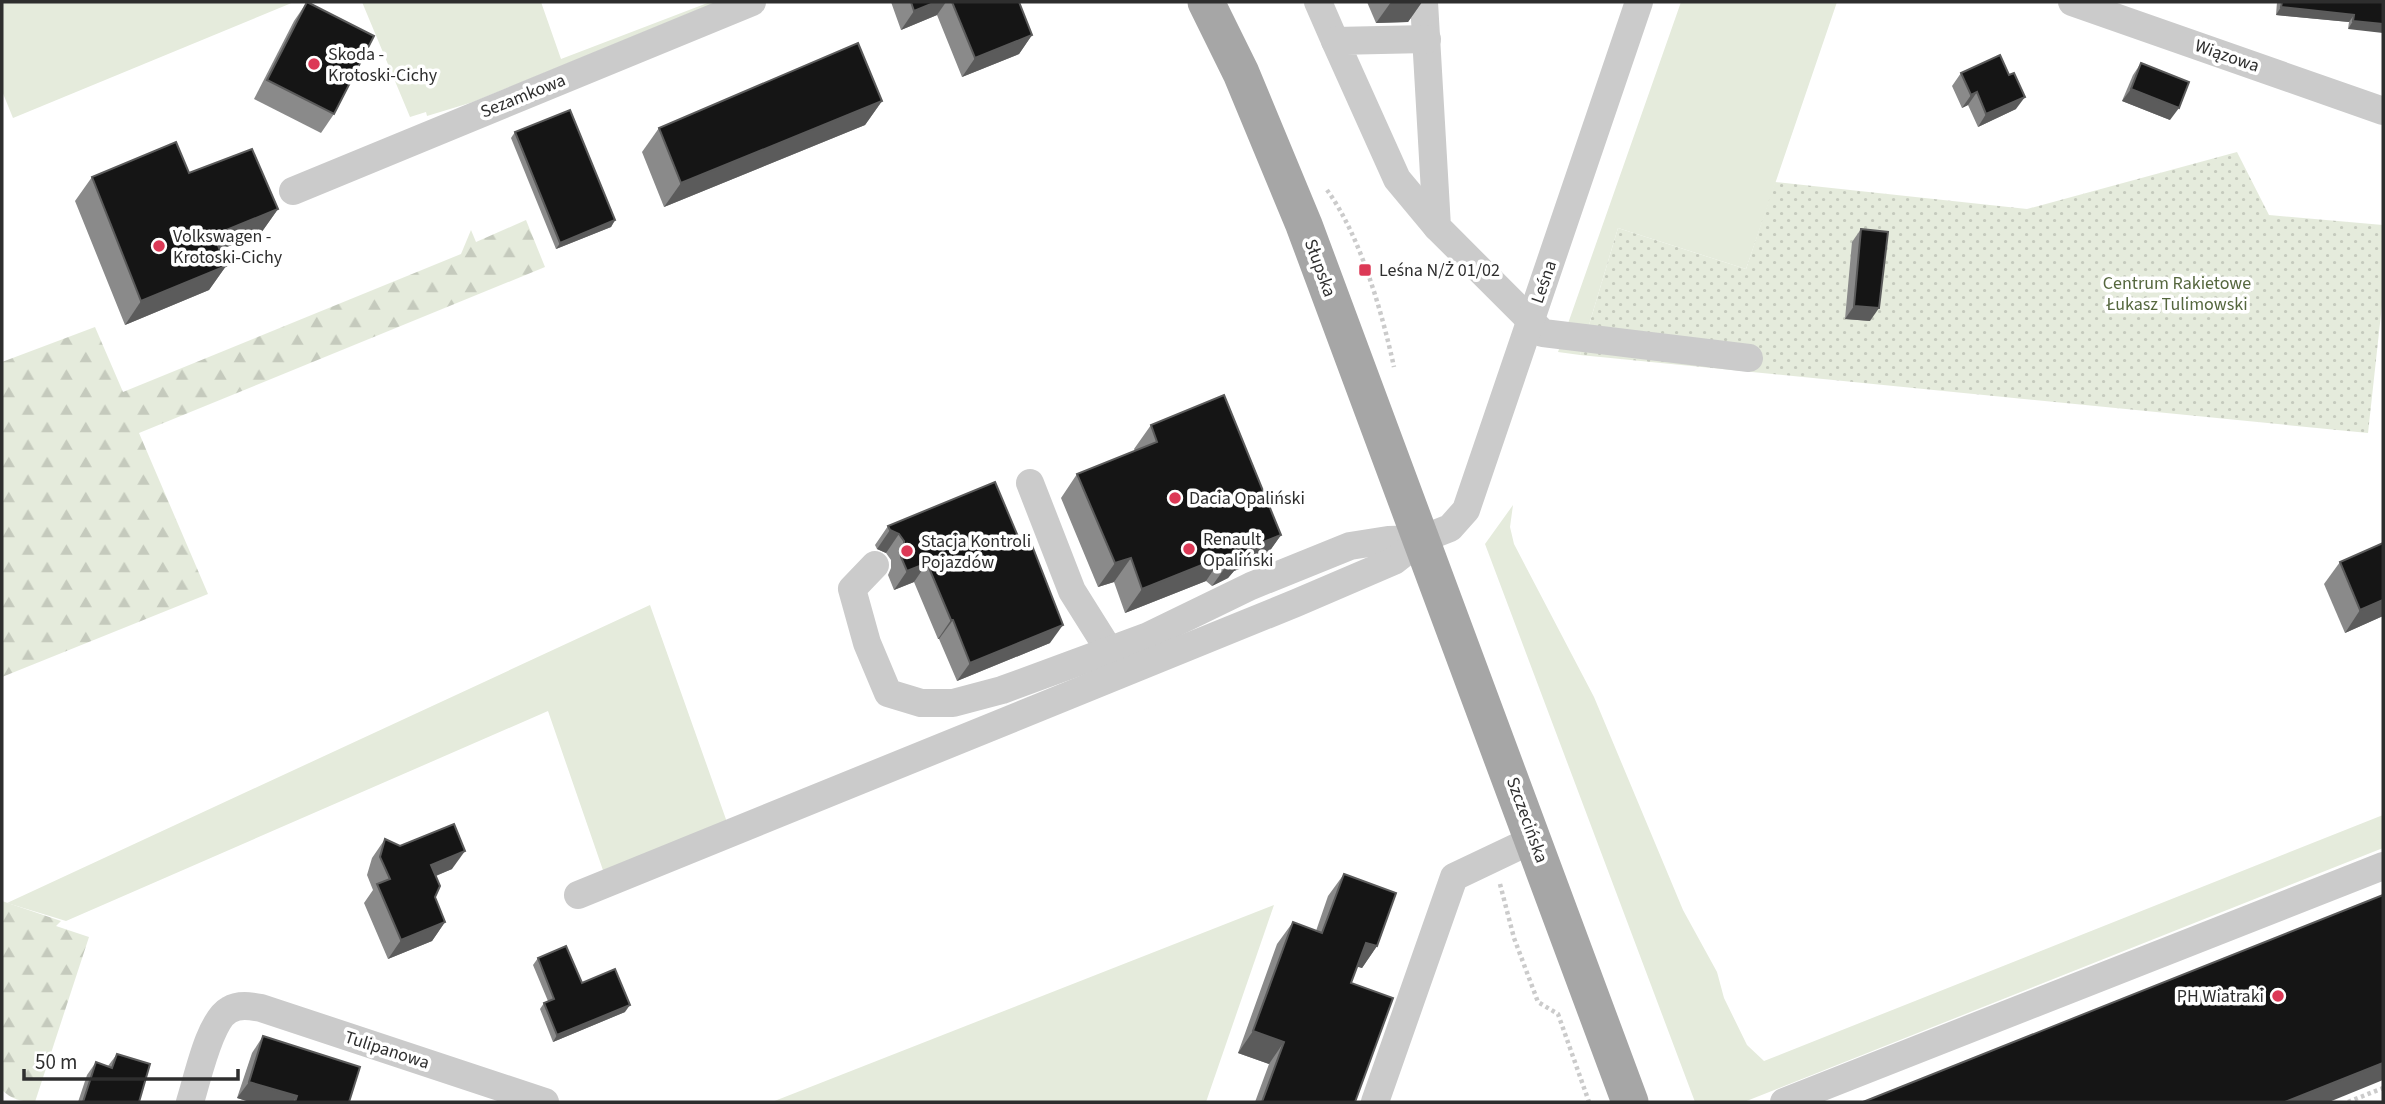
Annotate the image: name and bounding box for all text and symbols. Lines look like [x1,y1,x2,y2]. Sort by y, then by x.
street label: Wiązowa [2191,33,2263,79]
place label: Skoda - Krotoski-Cichy [328,42,438,88]
marker: Skoda - Krotoski-Cichy [306,56,322,72]
street label: Sezamkowa [477,68,569,124]
place label: Volkswagen - Krotoski-Cichy [173,224,283,270]
street label: Słupska [1298,236,1342,300]
marker: Volkswagen - Krotoski-Cichy [151,238,167,254]
street label: Leśna [1525,257,1563,307]
place label: Leśna N/Ż 01/02 [1379,258,1500,283]
marker: Leśna N/Ż 01/02 [1357,262,1373,278]
park label: Centrum Rakietowe Łukasz Tulimowski [2103,271,2251,317]
place label: Dacia Opaliński [1189,486,1305,511]
marker: Dacia Opaliński [1167,490,1183,506]
place label: Renault Opaliński [1203,527,1274,573]
place label: Stacja Kontroli Pojazdów [921,529,1031,575]
marker: Renault Opaliński [1181,541,1197,557]
marker: Stacja Kontroli Pojazdów [899,543,915,559]
street label: Szczecińska [1500,774,1554,866]
place label: PH Wiatraki [2177,984,2264,1009]
marker: PH Wiatraki [2270,988,2286,1004]
street label: Tulipanowa [341,1025,433,1075]
scale bar [24,1038,238,1082]
text: 50 m [35,1047,77,1077]

